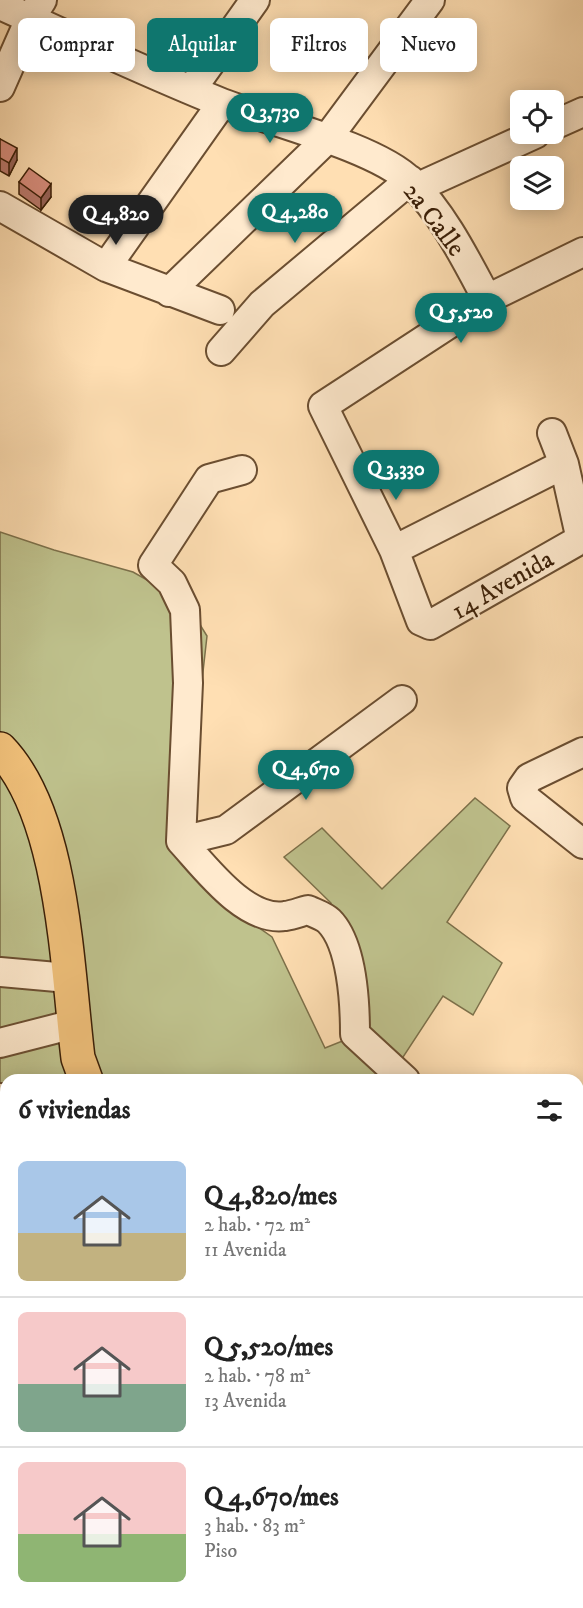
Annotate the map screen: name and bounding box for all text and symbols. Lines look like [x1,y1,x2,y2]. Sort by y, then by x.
chip: Comprar [18,18,135,72]
chip: Alquilar [147,18,258,72]
chip: Filtros [270,18,368,72]
chip: Nuevo [380,18,477,72]
map controls [510,90,564,210]
button: locate [510,90,564,144]
pin: Q 3,730 [215,93,325,144]
text: Q 3,730 [240,100,300,125]
button: layers [510,156,564,210]
street label: 2a Calle [395,176,472,263]
pin: Q 4,280 [240,193,350,244]
pin: Q 4,820 [61,195,171,246]
text: Q 4,280 [261,200,329,225]
text: Q 4,820 [82,202,150,227]
pin: Q 5,520 [406,293,516,344]
text: Q 5,520 [429,300,493,325]
pin: Q 3,330 [341,450,451,501]
text: Q 3,330 [367,457,425,482]
street label: 14 Avenida [446,543,560,628]
pin: Q 4,670 [251,750,361,801]
text: Q 4,670 [272,757,340,782]
text: 6 viviendas [18,1094,130,1127]
icon: filters [533,1094,566,1127]
text: Q 4,820/mes [204,1180,337,1213]
icon: home [66,1185,138,1257]
text: 2 hab. · 72 m² [204,1213,310,1238]
text: 11 Avenida [204,1238,286,1263]
text: Q 5,520/mes [204,1331,333,1364]
icon: home [66,1336,138,1408]
text: 2 hab. · 78 m² [204,1364,310,1389]
text: 13 Avenida [204,1389,287,1414]
text: Q 4,670/mes [204,1481,339,1514]
icon: home [66,1486,138,1558]
text: 3 hab. · 83 m² [204,1514,305,1539]
text: Piso [204,1539,237,1564]

